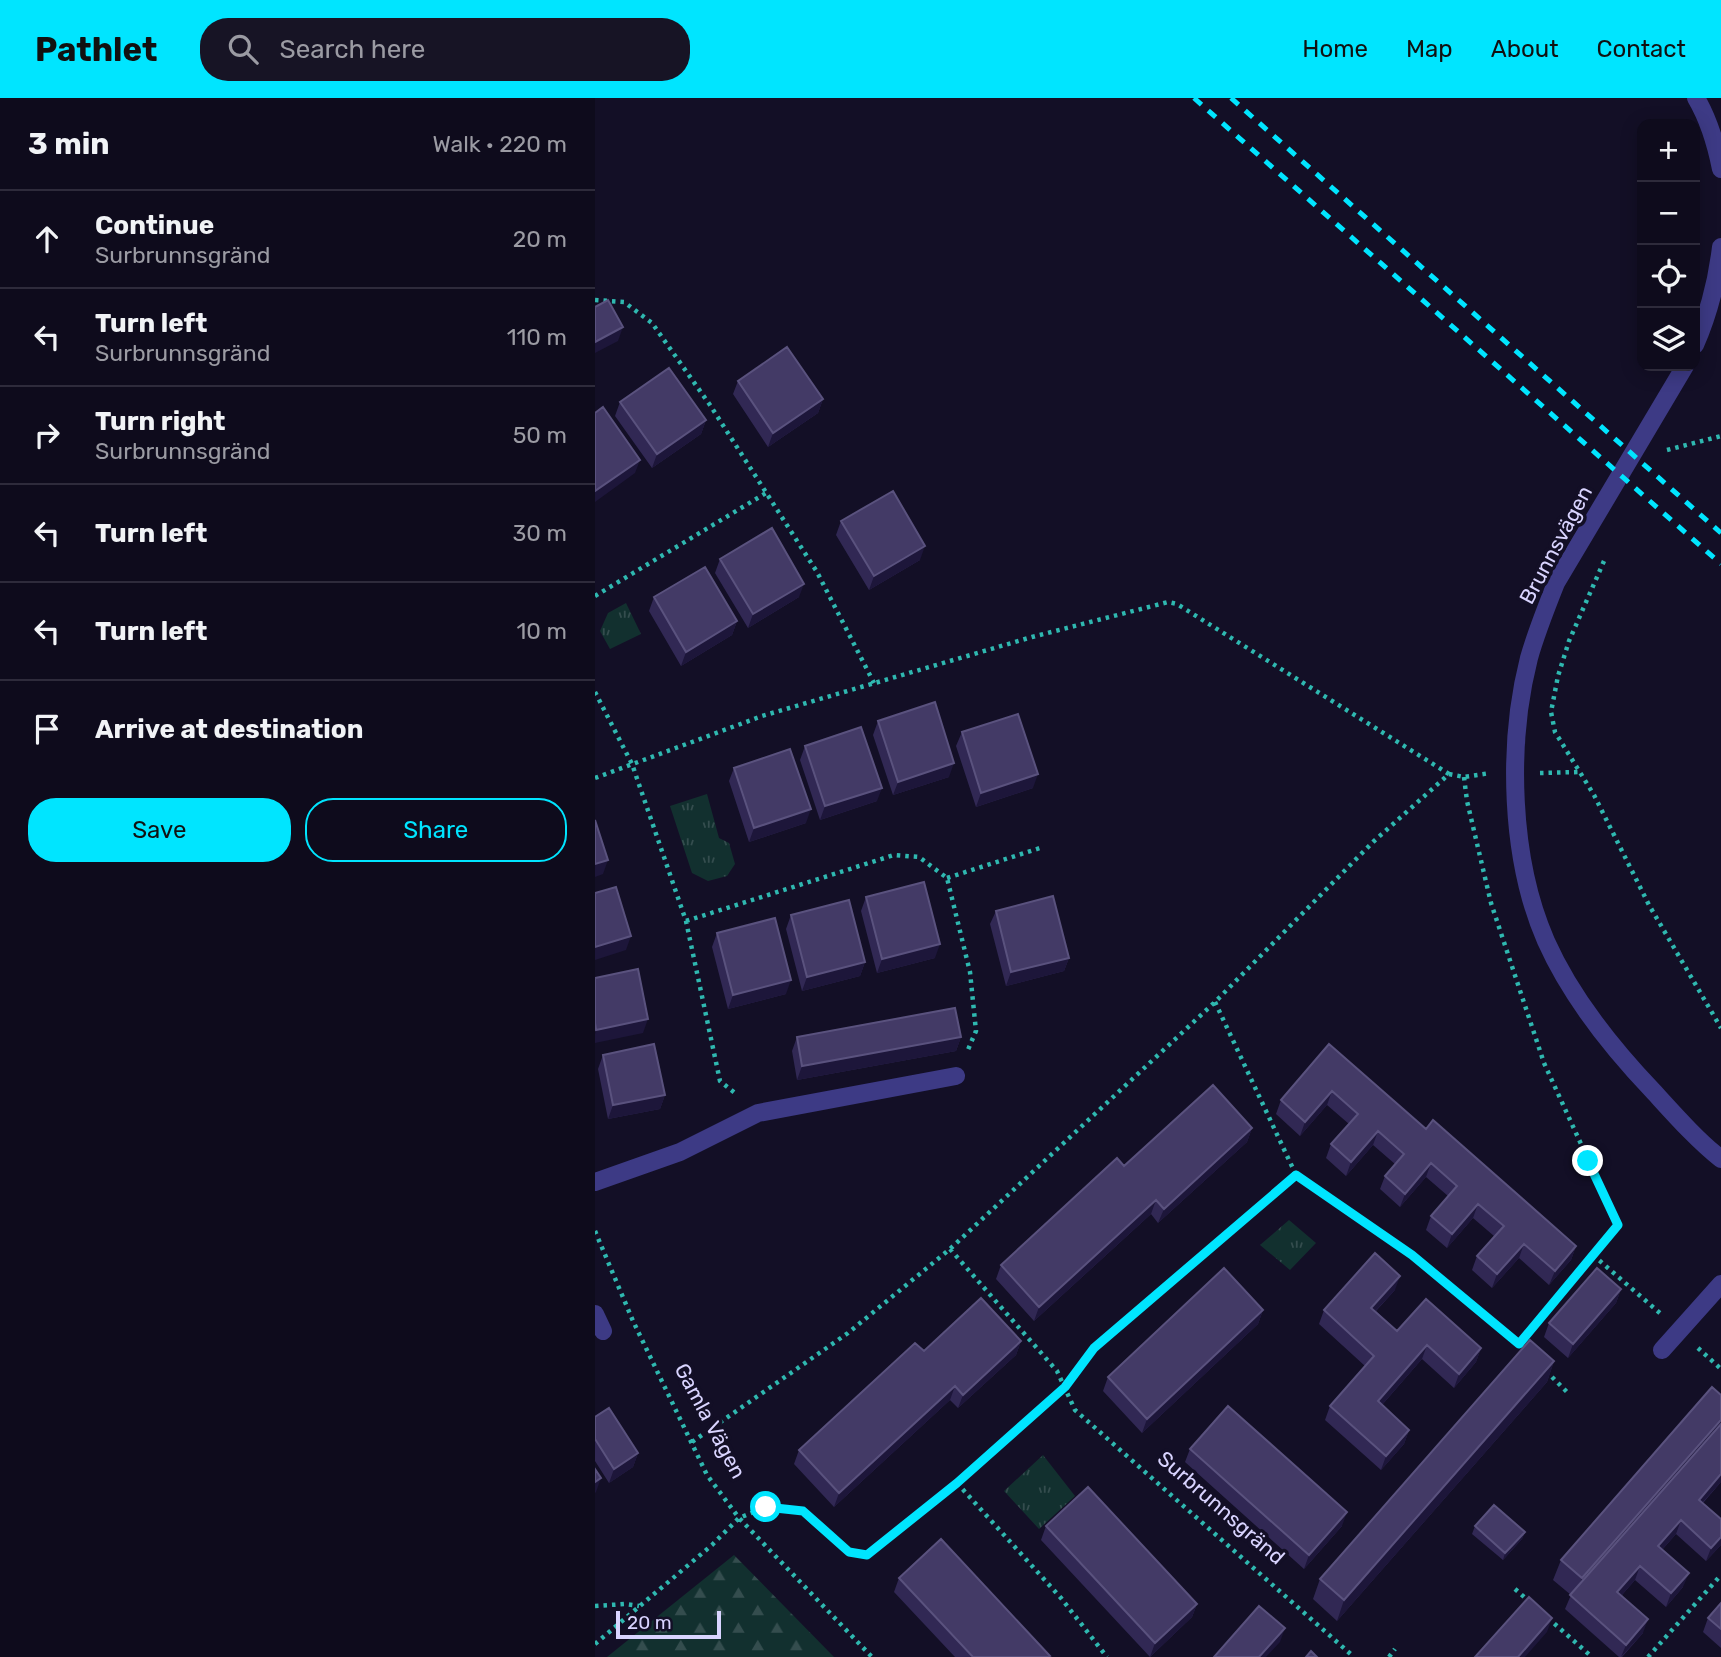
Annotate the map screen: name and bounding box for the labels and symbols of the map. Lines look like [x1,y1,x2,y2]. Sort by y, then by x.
street label: Brunnsvägen [1514,481,1597,608]
route end [1572,1145,1603,1176]
street label: Gamla Vägen [670,1359,751,1483]
street label: Surbrunnsgränd [1153,1446,1290,1570]
route start [750,1491,781,1522]
scale bar [616,1608,721,1640]

